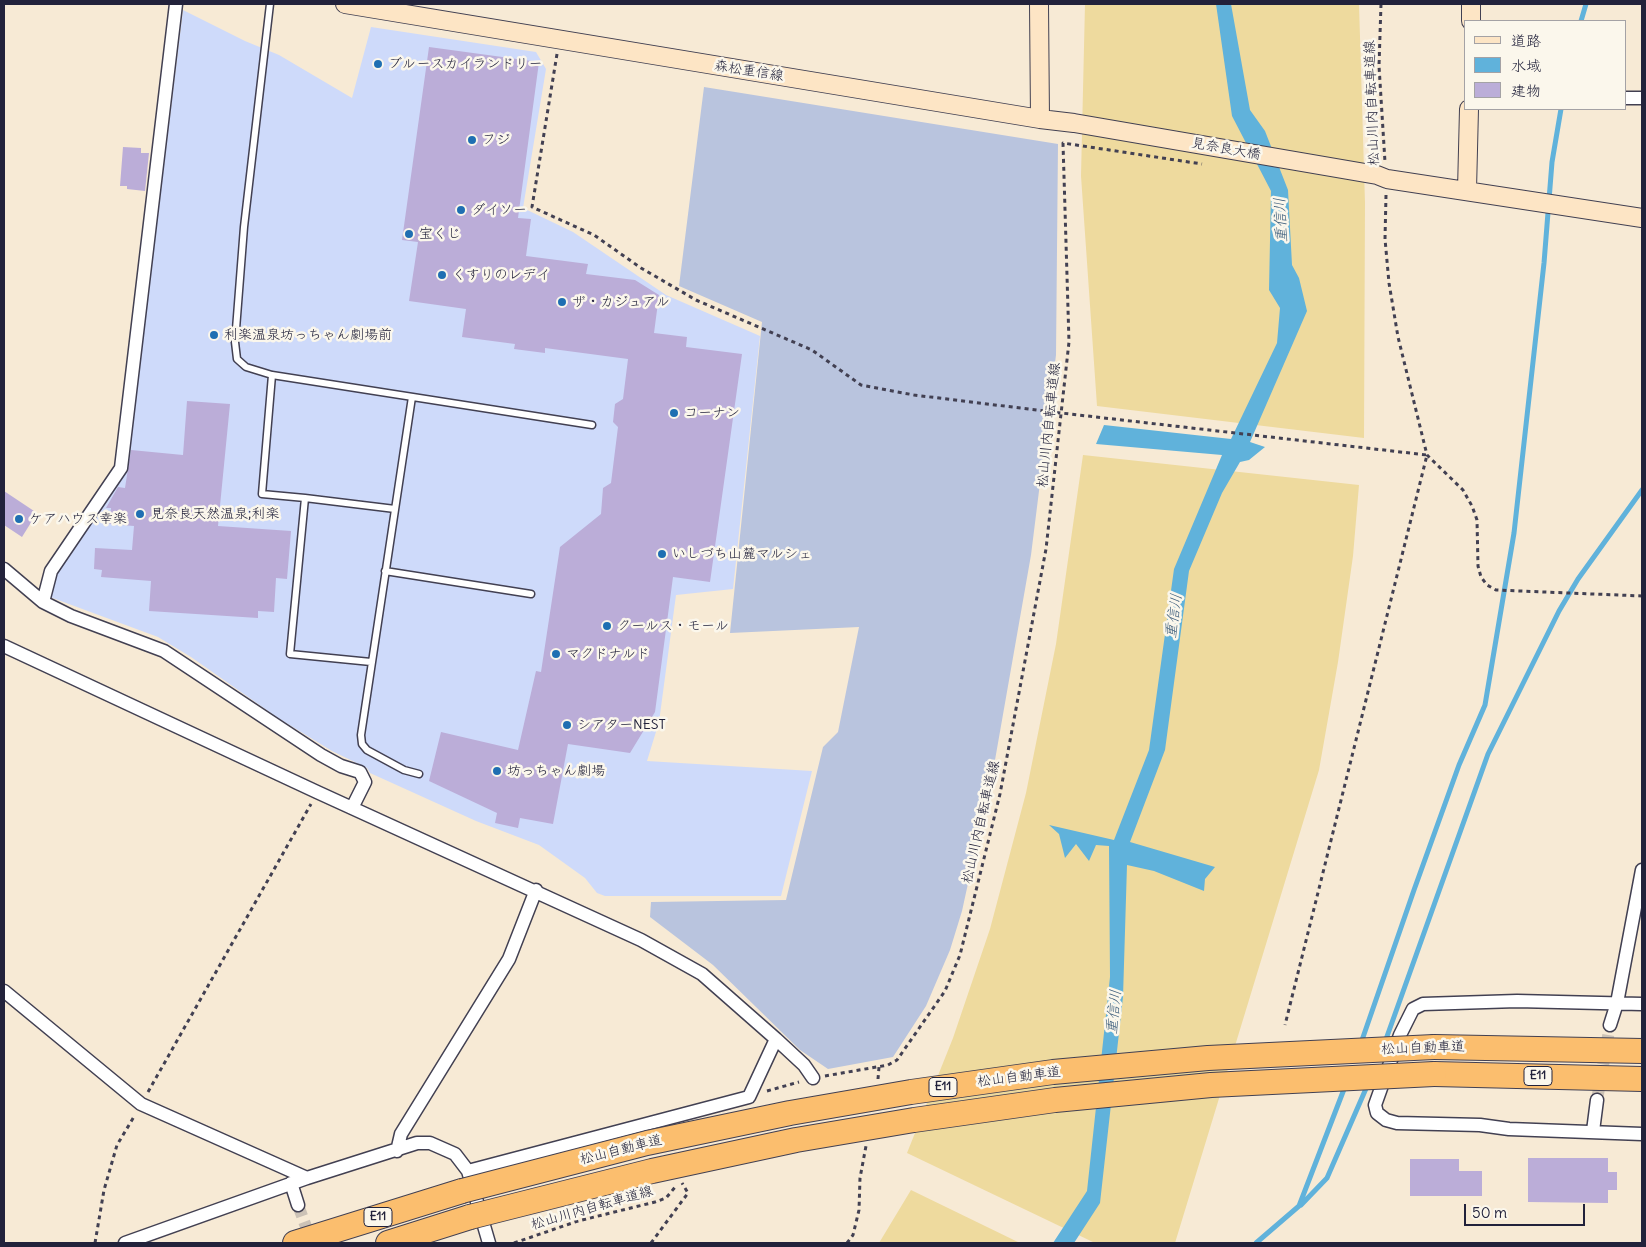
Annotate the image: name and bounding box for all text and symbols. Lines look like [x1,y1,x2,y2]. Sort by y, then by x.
legend [1464,20,1626,110]
text: 道路 [1511,31,1541,50]
street label: 松山川内自転車道線 [1361,40,1383,166]
place label: ブルースカイランドリー [388,56,543,72]
text: 水域 [1511,56,1541,75]
street label: 森松重信線 [713,57,785,85]
marker: ブルースカイランドリー [372,58,384,70]
text: 建物 [1511,81,1541,100]
place label: フジ [482,132,510,148]
marker: フジ [466,134,478,146]
street label: 見奈良大橋 [1190,135,1262,163]
water label: 重信川 [1271,197,1291,243]
place label: ダイソー [471,202,527,218]
marker: ダイソー [455,204,467,216]
place label: 宝くじ [419,226,461,242]
marker: 宝くじ [403,228,415,240]
place label: くすりのレデイ [452,267,550,283]
marker: くすりのレデイ [436,269,448,281]
place label: ザ・カジュアル [572,294,670,310]
marker: ザ・カジュアル [556,296,568,308]
place label: 利楽温泉坊っちゃん劇場前 [224,327,392,343]
marker: 利楽温泉坊っちゃん劇場前 [208,329,220,341]
street label: 松山川内自転車道線 [1034,361,1064,489]
place label: コーナン [684,405,740,421]
marker: コーナン [668,407,680,419]
place label: 見奈良天然温泉;利楽 [150,506,279,522]
marker: 見奈良天然温泉;利楽 [134,508,146,520]
place label: ケアハウス幸楽 [29,511,127,527]
marker: ケアハウス幸楽 [13,513,25,525]
place label: いしづち山麓マルシェ [672,546,812,562]
marker: いしづち山麓マルシェ [656,548,668,560]
water label: 重信川 [1162,592,1186,640]
place label: クールス・モール [617,618,729,634]
marker: クールス・モール [601,620,613,632]
place label: マクドナルド [566,646,650,662]
marker: マクドナルド [550,648,562,660]
place label: シアターNEST [577,717,666,733]
marker: シアターNEST [561,719,573,731]
street label: 松山川内自転車道線 [959,759,1003,885]
place label: 坊っちゃん劇場 [507,763,605,779]
marker: 坊っちゃん劇場 [491,765,503,777]
water label: 重信川 [1103,989,1125,1035]
street label: 松山自動車道 [1381,1038,1465,1058]
street label: 松山自動車道 [976,1064,1062,1090]
road number: E11 [1524,1066,1552,1086]
road number: E11 [929,1078,957,1096]
street label: 松山自動車道 [578,1132,664,1168]
street label: 松山川内自転車道線 [529,1183,655,1233]
scale bar [1466,1194,1587,1226]
text: 50 m [1472,1203,1507,1222]
road number: E11 [364,1208,392,1226]

